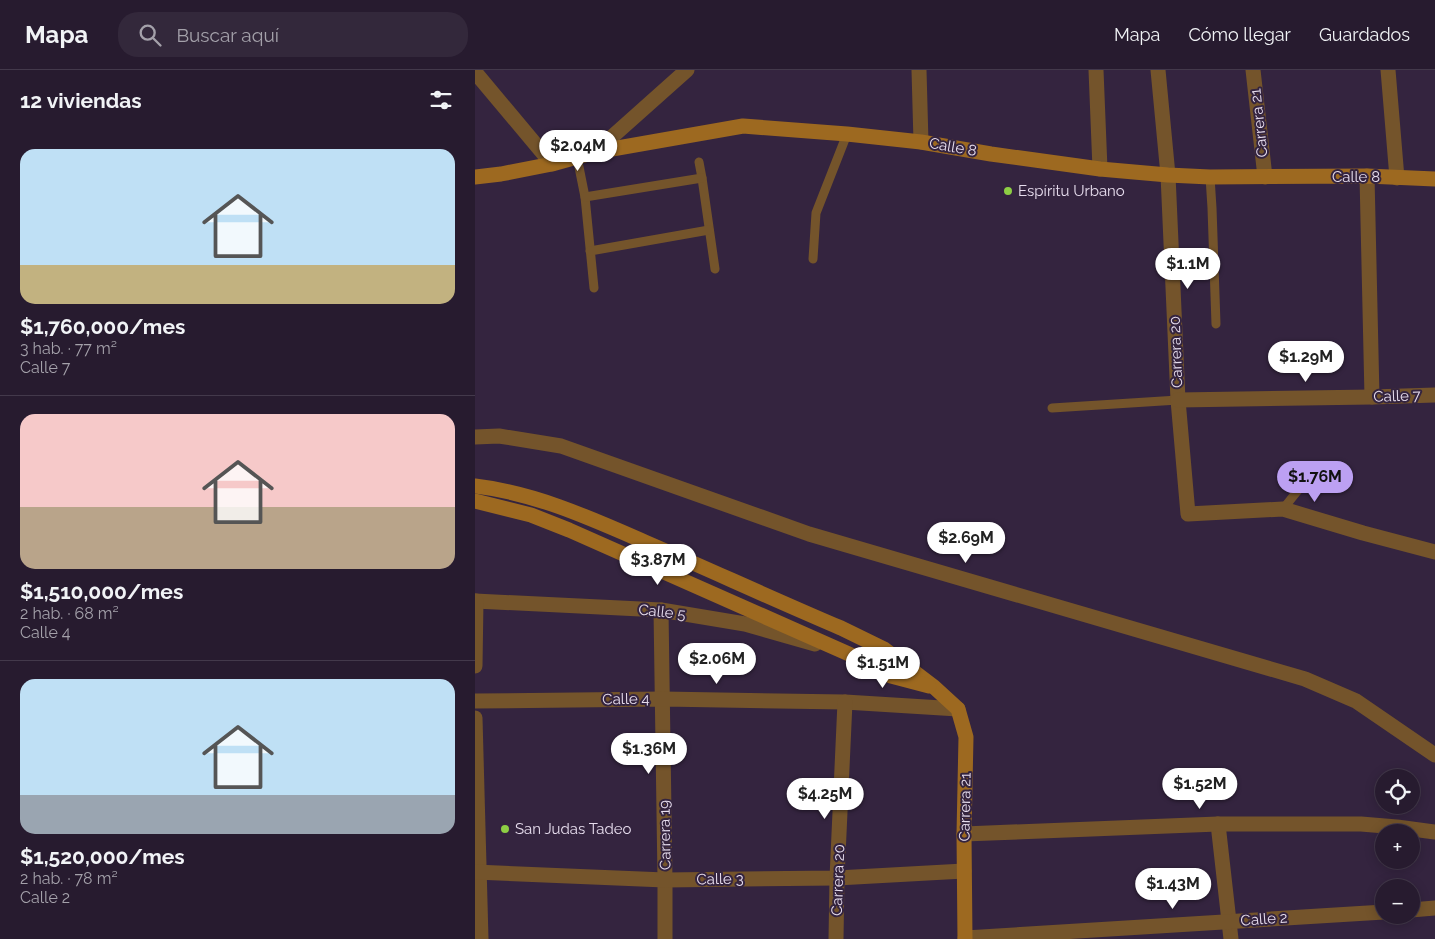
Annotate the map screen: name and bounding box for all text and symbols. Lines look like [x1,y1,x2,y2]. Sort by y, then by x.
search box [118,12,468,57]
text: Mapa [25,20,88,49]
icon: search [136,21,164,49]
text: Buscar aquí [176,24,279,46]
text: Mapa [1114,24,1160,45]
text: Cómo llegar [1188,24,1291,45]
text: Guardados [1319,24,1410,45]
icon: filters [427,86,455,114]
street label: Carrera 21 [1246,87,1272,158]
text: 12 viviendas [20,88,142,113]
pin: $2.04M [537,129,619,172]
street label: Calle 8 [928,134,978,160]
text: $2.04M [550,136,606,155]
street label: Calle 8 [1332,168,1380,186]
icon: home [193,181,283,271]
place label: Espíritu Urbano [1018,182,1125,200]
marker: Espíritu Urbano [1002,185,1014,197]
pin: $1.1M [1153,248,1223,290]
text: $1.1M [1166,254,1210,273]
text: $1,760,000/mes [20,314,185,339]
street label: Carrera 20 [1166,316,1186,388]
text: 3 hab. · 77 m² [20,339,117,358]
pin: $1.29M [1265,340,1347,383]
text: $1.29M [1279,347,1333,366]
text: Calle 7 [20,358,70,377]
street label: Calle 7 [1373,386,1421,406]
icon: home [193,447,283,537]
pin: $1.76M [1274,460,1356,503]
text: $1.76M [1288,467,1342,486]
pin: $2.69M [925,522,1007,564]
text: $2.69M [938,528,994,547]
pin: $3.87M [617,544,699,586]
text: $3.87M [630,550,686,569]
text: $1,510,000/mes [20,579,183,604]
street label: Calle 5 [637,601,687,623]
text: 2 hab. · 68 m² [20,604,119,623]
text: Calle 4 [20,623,71,642]
pin: $2.06M [676,642,758,685]
pin: $1.51M [842,646,924,689]
text: $2.06M [689,649,745,668]
text: $1.51M [857,653,909,672]
street label: Calle 4 [602,690,650,708]
icon: home [193,712,283,802]
pin: $1.36M [608,732,690,775]
text: $1.36M [622,739,676,758]
pin: $1.52M [1159,768,1241,810]
map controls [1375,769,1420,924]
button: locate [1375,769,1420,814]
street label: Carrera 21 [955,772,975,842]
text: $1.52M [1173,774,1227,793]
pin: $4.25M [784,778,866,820]
text: $4.25M [798,784,852,803]
street label: Carrera 19 [655,800,675,870]
place label: San Judas Tadeo [515,820,632,838]
marker: San Judas Tadeo [499,823,511,835]
button: + [1375,824,1420,869]
text: $1,520,000/mes [20,844,185,869]
street label: Carrera 20 [828,844,848,916]
pin: $1.43M [1132,868,1214,910]
text: 2 hab. · 78 m² [20,869,118,888]
street label: Calle 3 [696,870,744,888]
text: $1.43M [1146,874,1200,893]
button: − [1375,879,1420,924]
text: Calle 2 [20,888,70,907]
street label: Calle 2 [1240,908,1288,930]

